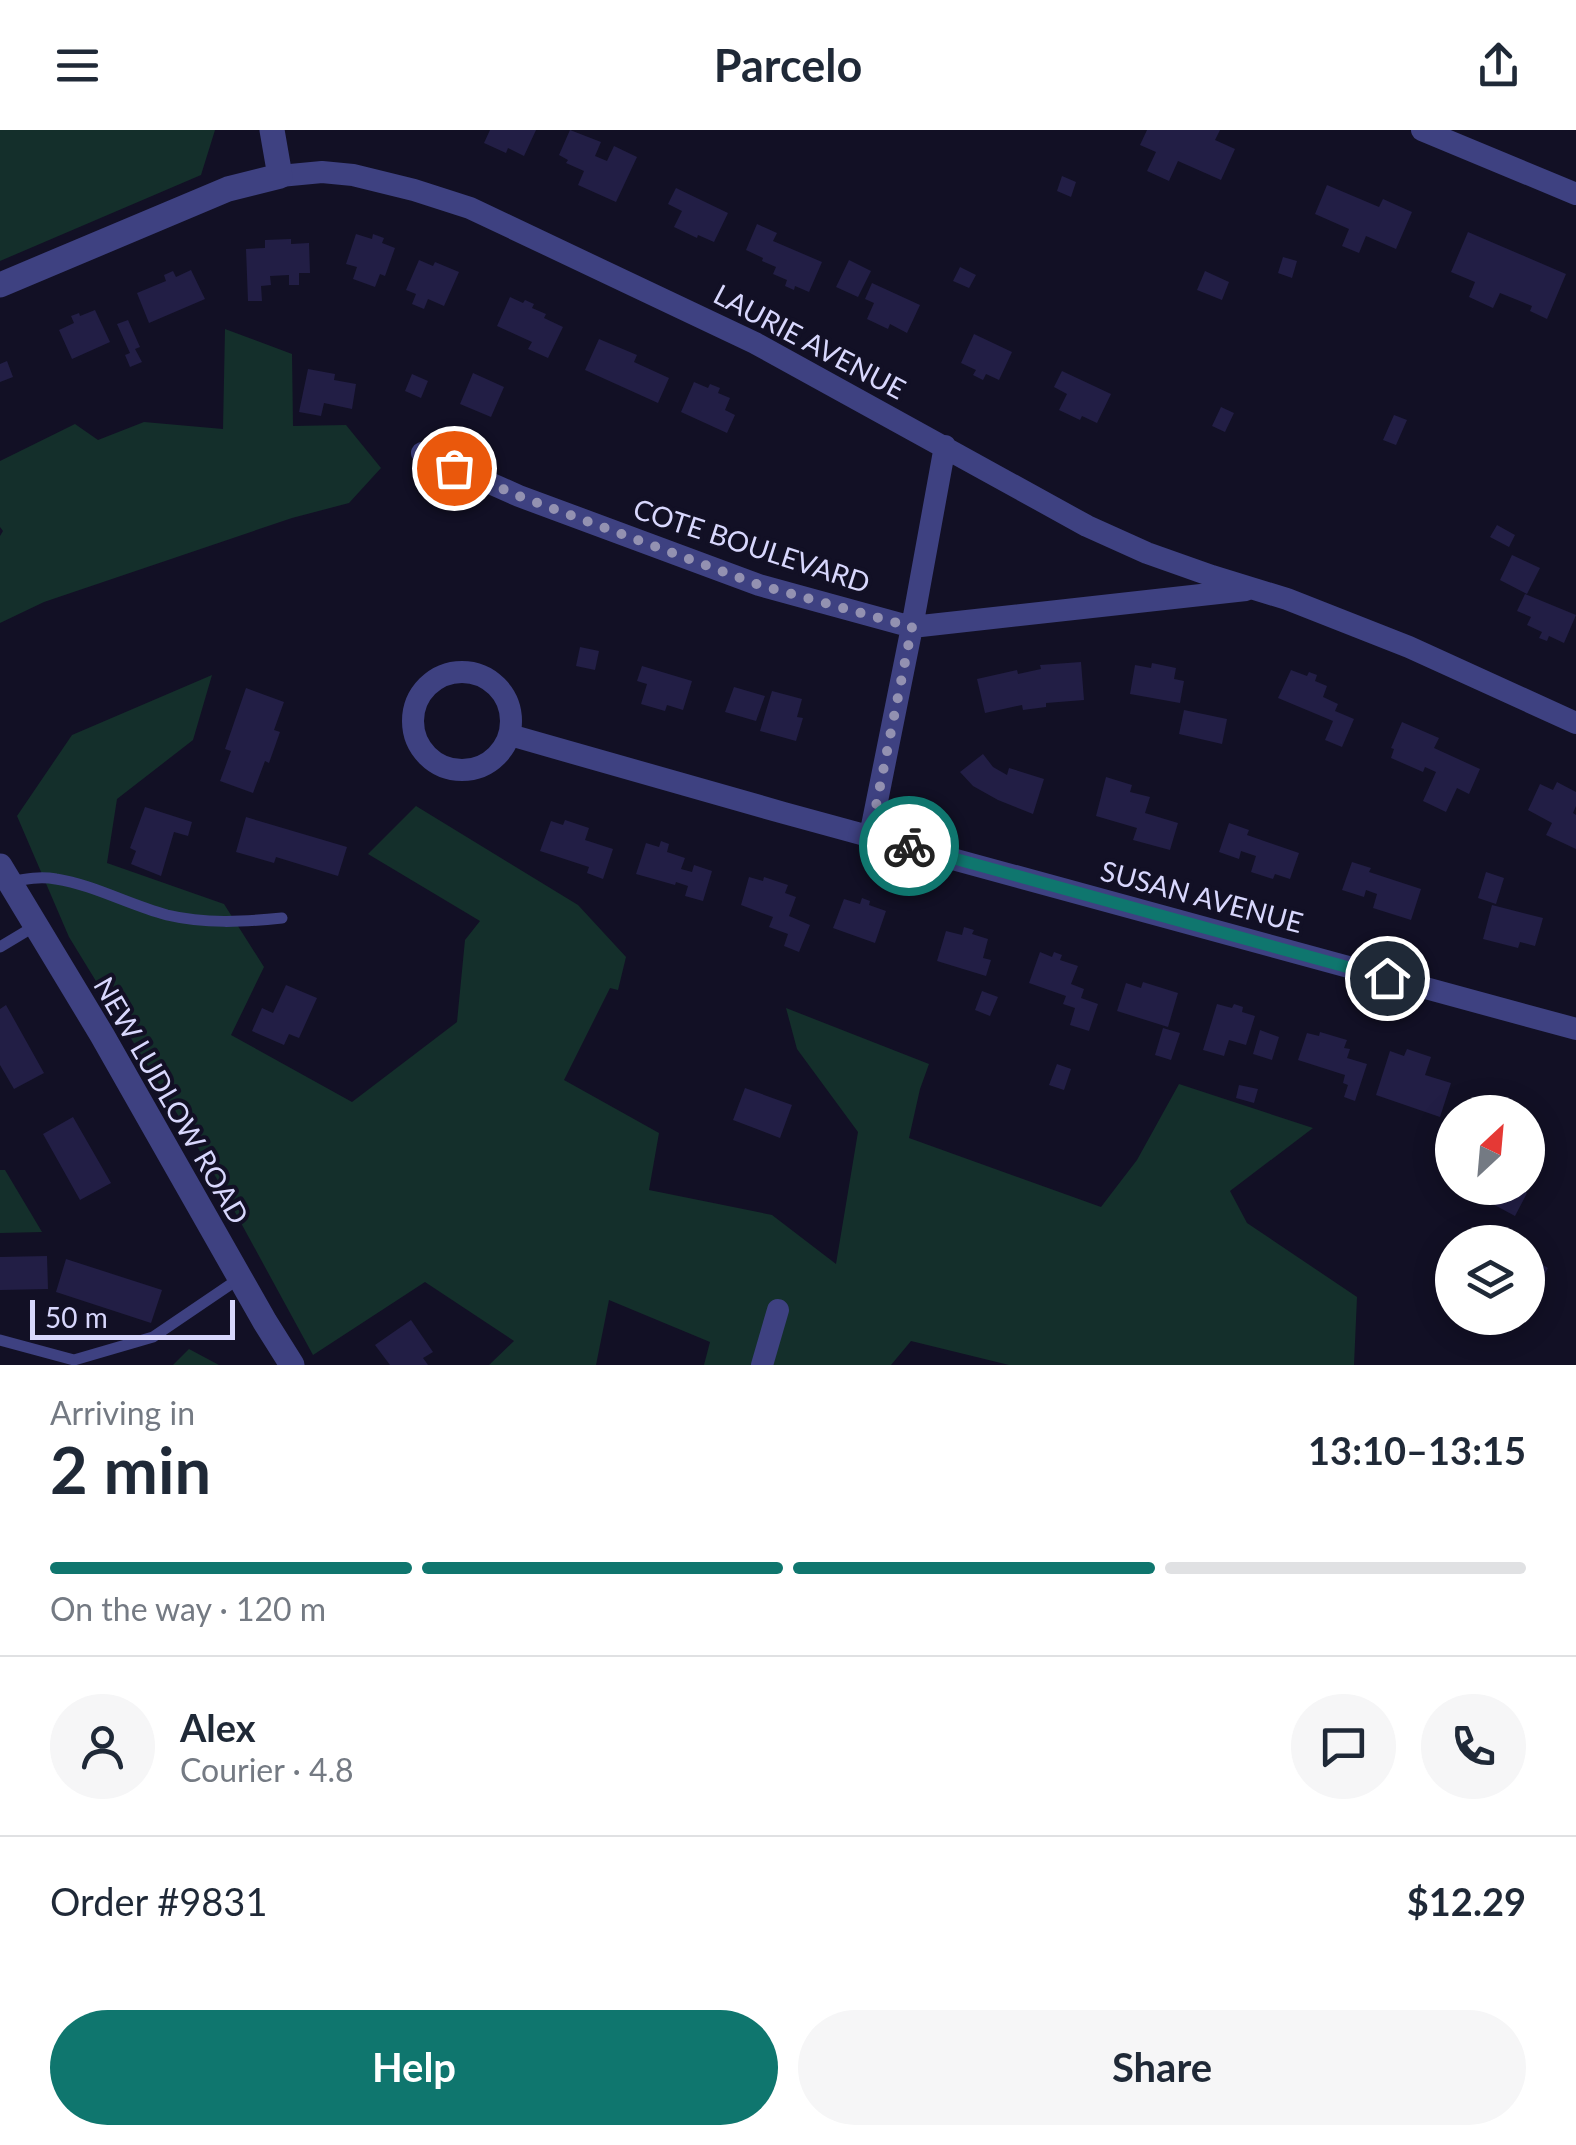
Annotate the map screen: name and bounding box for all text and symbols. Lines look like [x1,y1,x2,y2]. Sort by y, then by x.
icon: menu [50,38,105,93]
text: Parcelo [714,38,862,92]
icon: share [1471,38,1526,93]
street label: LAURIE AVENUE [708,276,912,406]
pin [412,426,497,511]
icon: bag [427,441,482,496]
street label: COTE BOULEVARD [629,491,875,599]
courier [859,796,959,896]
icon: bike [882,819,937,874]
street label: SUSAN AVENUE [1097,853,1307,939]
pin [1345,936,1430,1021]
icon: home [1360,951,1415,1006]
street label: NEW LUDLOW ROAD [87,970,257,1230]
north arrow [1435,1095,1545,1205]
map controls [1435,1095,1545,1335]
button: layers [1435,1225,1545,1335]
scale bar [30,1295,235,1340]
text: 50 m [45,1300,108,1334]
text: Arriving in [50,1393,195,1432]
text: 13:10–13:15 [1308,1427,1526,1473]
text: 2 min [50,1430,211,1508]
text: On the way · 120 m [50,1589,326,1628]
button: person [50,1694,155,1799]
button: chat [1291,1694,1396,1799]
button: phone [1421,1694,1526,1799]
text: Alex [180,1704,256,1750]
text: Courier · 4.8 [180,1750,354,1789]
text: Order #9831 [50,1878,267,1924]
text: $12.29 [1407,1878,1526,1924]
button: Help [50,2010,778,2125]
button: Share [798,2010,1526,2125]

